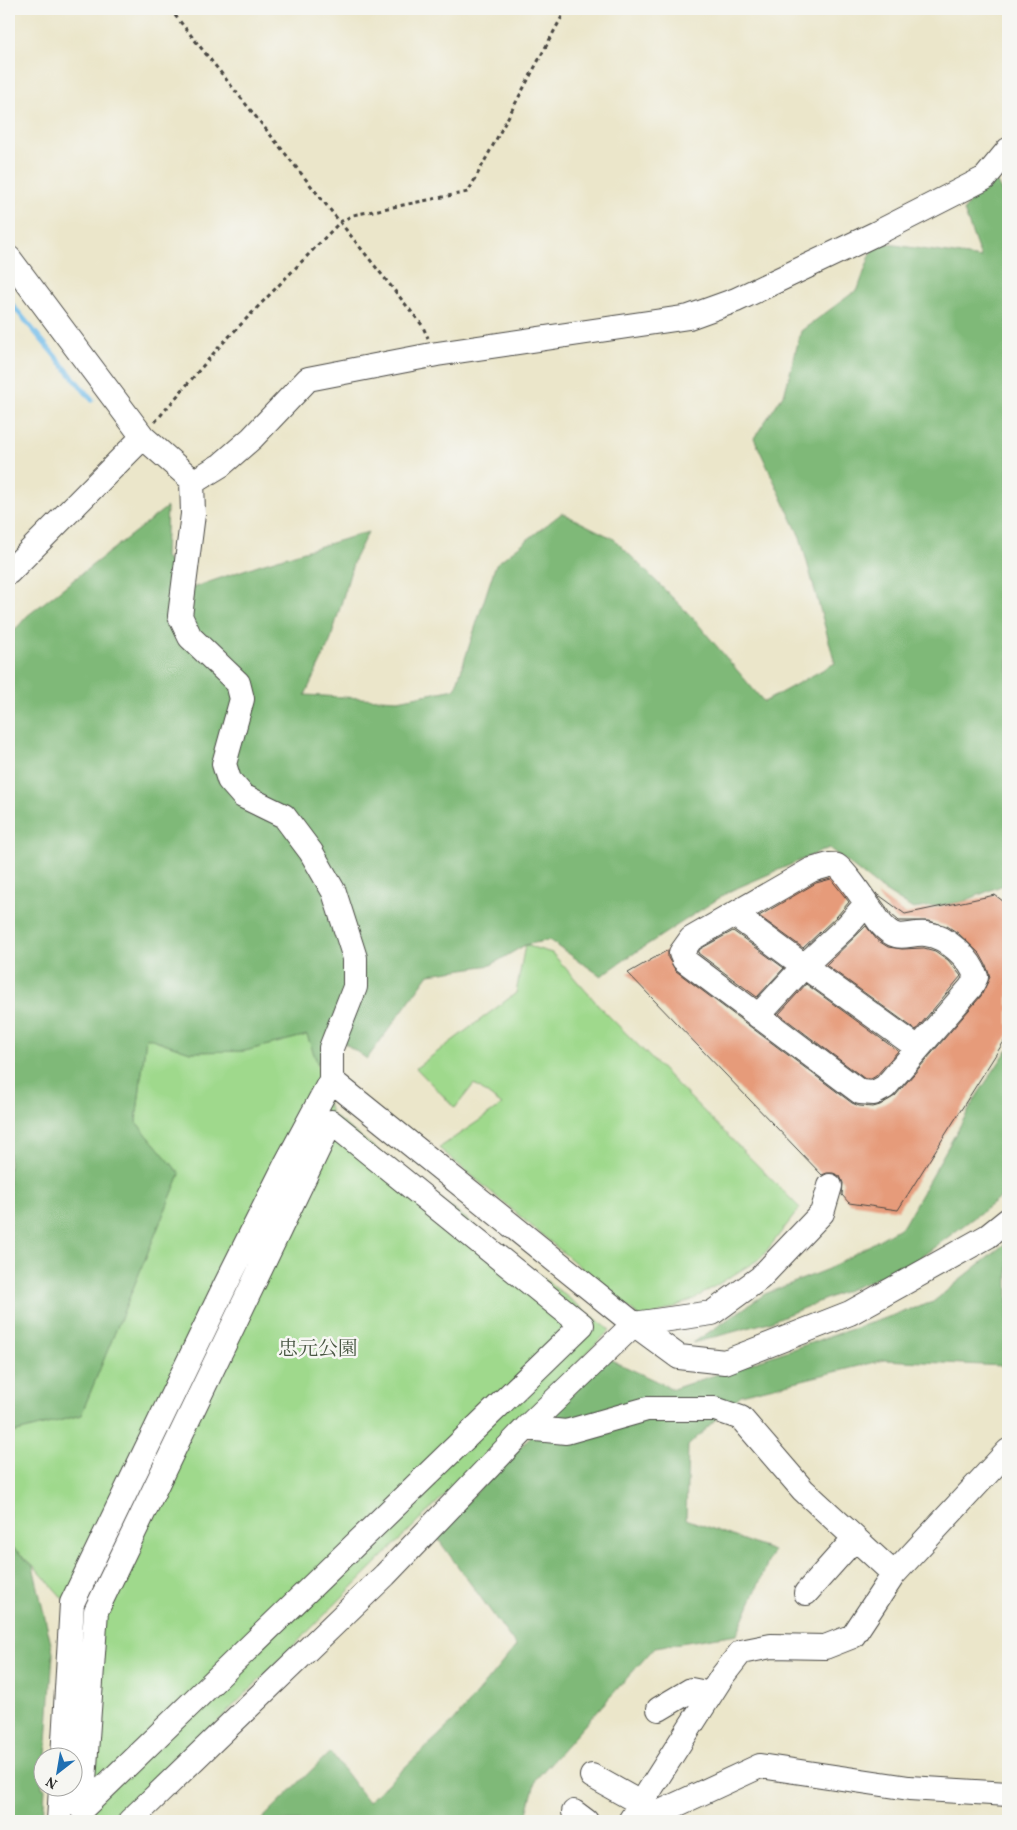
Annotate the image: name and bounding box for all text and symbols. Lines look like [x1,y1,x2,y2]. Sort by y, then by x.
park label: 忠元公園 [278,1336,358,1364]
north arrow [32,1748,82,1798]
text: N [43,1771,61,1793]

